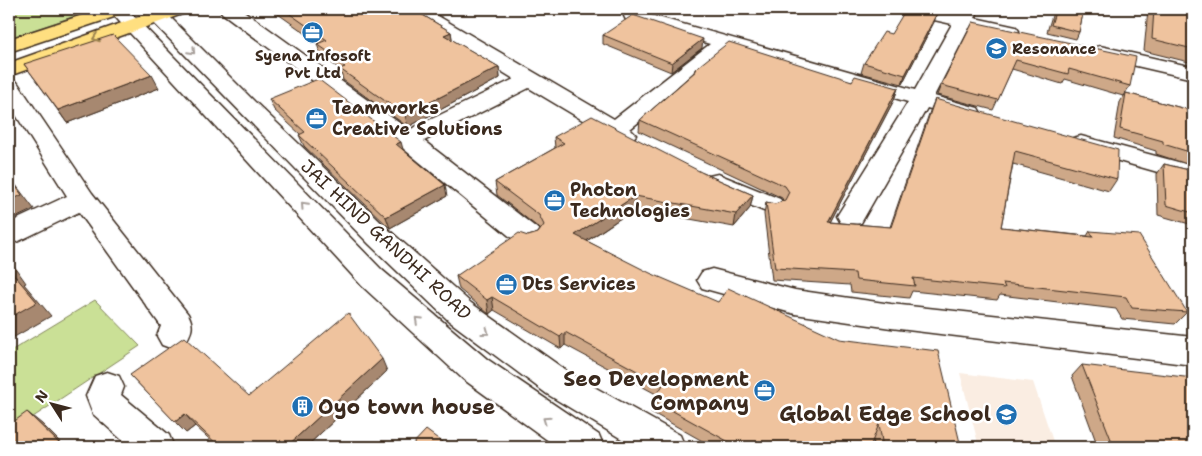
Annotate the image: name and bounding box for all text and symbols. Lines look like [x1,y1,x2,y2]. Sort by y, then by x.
office icon: Syena Infosoft Pvt Ltd [301,21,325,45]
one-way arrow [92,32,101,42]
school or university icon: Resonance [984,37,1008,61]
place label: Resonance [1012,39,1097,59]
one-way arrow [186,45,195,54]
place label: Syena Infosoft Pvt Ltd [255,46,371,83]
place label: Teamworks Creative Solutions [332,96,503,141]
office icon: Teamworks Creative Solutions [304,106,328,130]
street label: JAI HIND GANDHI ROAD [295,154,477,326]
place label: Photon Technologies [570,178,690,223]
office icon: Photon Technologies [542,188,566,212]
one-way arrow [301,201,310,210]
office icon: Dts Services [494,272,518,296]
place label: Dts Services [522,272,636,296]
one-way arrow [415,317,424,326]
one-way arrow [481,326,490,335]
place label: Seo Development Company [563,365,749,417]
north arrow [28,378,78,428]
office icon: Seo Development Company [753,379,777,403]
text: N [31,387,52,406]
place label: Oyo town house [318,393,495,421]
building icon: Oyo town house [290,395,314,419]
place label: Global Edge School [779,400,991,428]
school or university icon: Global Edge School [995,402,1019,426]
one-way arrow [542,417,552,426]

